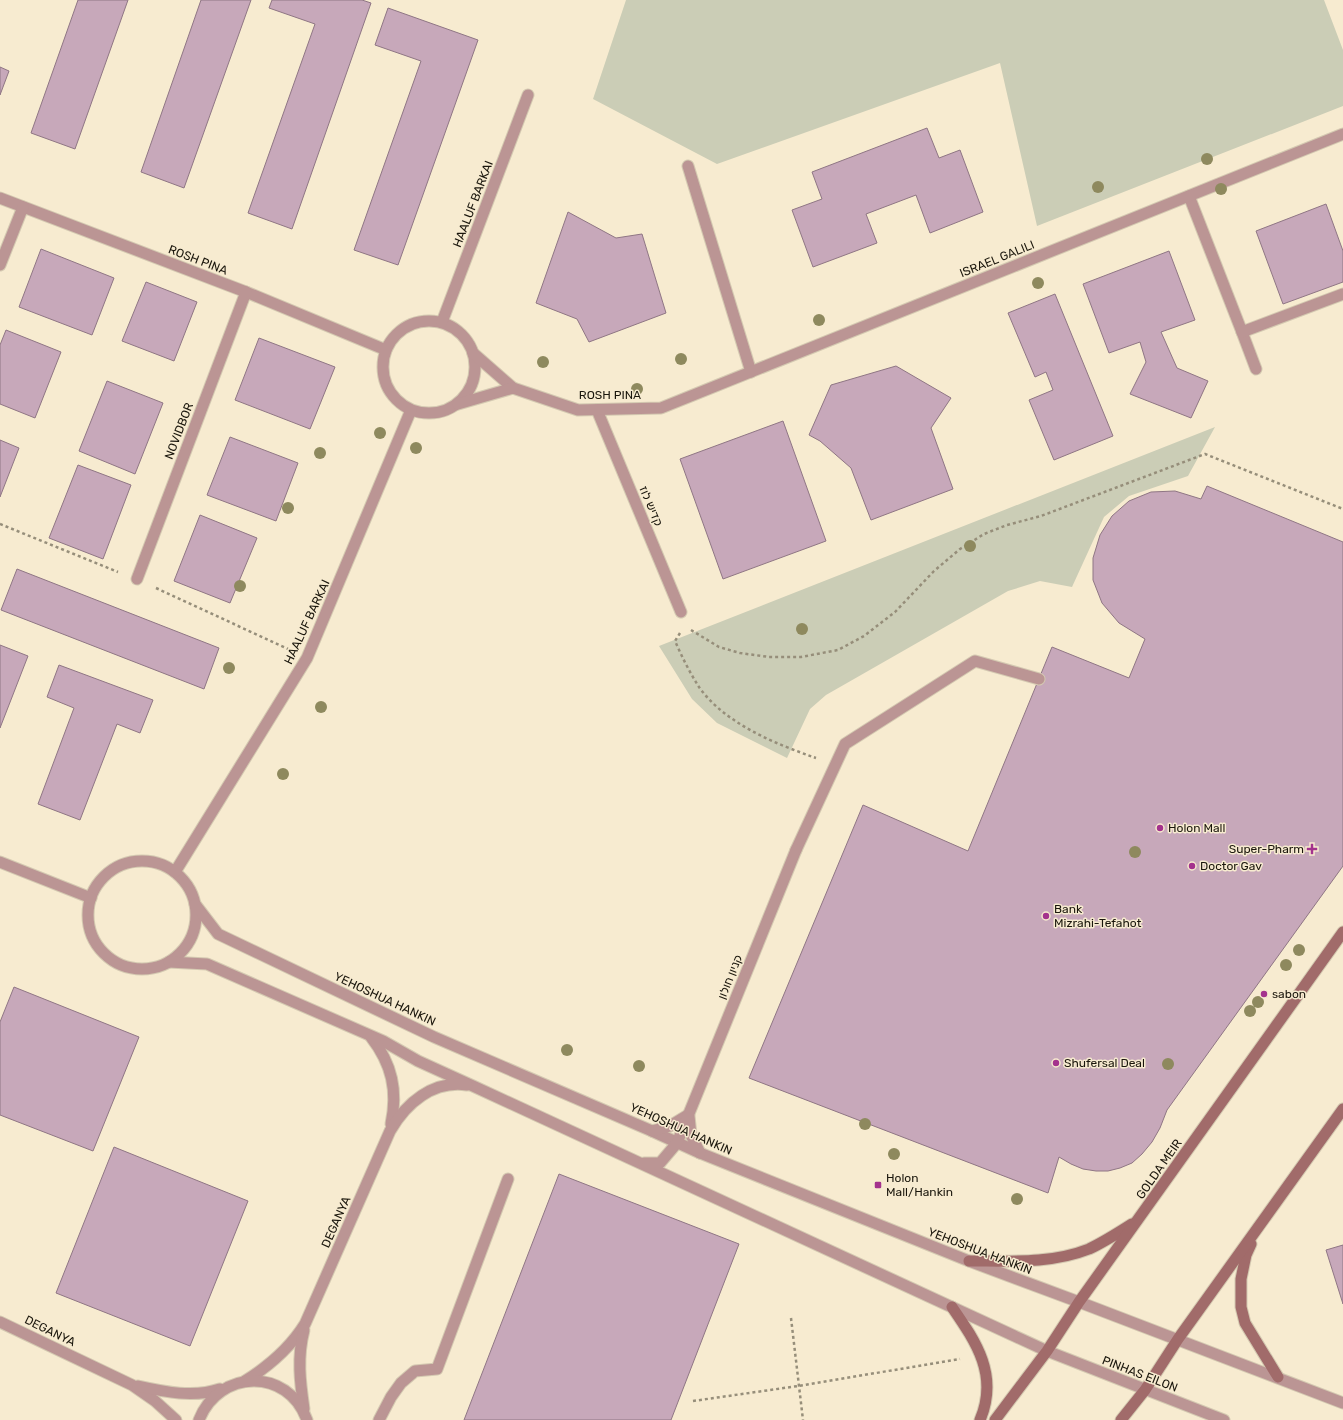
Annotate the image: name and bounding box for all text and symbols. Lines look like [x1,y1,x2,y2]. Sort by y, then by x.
street label: HAALUF BARKAI [450,159,496,249]
street label: ISRAEL GALILI [958,238,1036,280]
street label: ROSH PINA [166,242,230,278]
street label: ROSH PINA [579,388,641,402]
street label: NOVIDBOR [162,401,196,461]
street label: קדיש לוז [636,484,666,528]
street label: HAALUF BARKAI [281,577,333,667]
place label: Holon Mall [1168,821,1226,835]
marker: Holon Mall [1155,823,1165,833]
place label: Super-Pharm [1229,842,1304,856]
marker: Super-Pharm [1307,844,1317,854]
place label: Doctor Gav [1200,859,1262,873]
marker: Doctor Gav [1187,861,1197,871]
place label: Bank Mizrahi-Tefahot [1054,902,1142,930]
marker: Bank Mizrahi-Tefahot [1041,911,1051,921]
street label: קניון חולון [715,953,745,1001]
street label: YEHOSHUA HANKIN [332,969,438,1029]
place label: sabon [1272,987,1306,1001]
marker: sabon [1259,989,1269,999]
place label: Shufersal Deal [1064,1056,1145,1070]
marker: Shufersal Deal [1051,1058,1061,1068]
street label: YEHOSHUA HANKIN [628,1100,734,1158]
street label: GOLDA MEIR [1133,1136,1185,1202]
place label: Holon Mall/Hankin [886,1171,953,1199]
marker: Holon Mall/Hankin [873,1180,883,1190]
street label: DEGANYA [318,1194,354,1250]
street label: YEHOSHUA HANKIN [926,1225,1034,1277]
street label: DEGANYA [22,1313,78,1349]
street label: PINHAS EILON [1100,1353,1180,1395]

